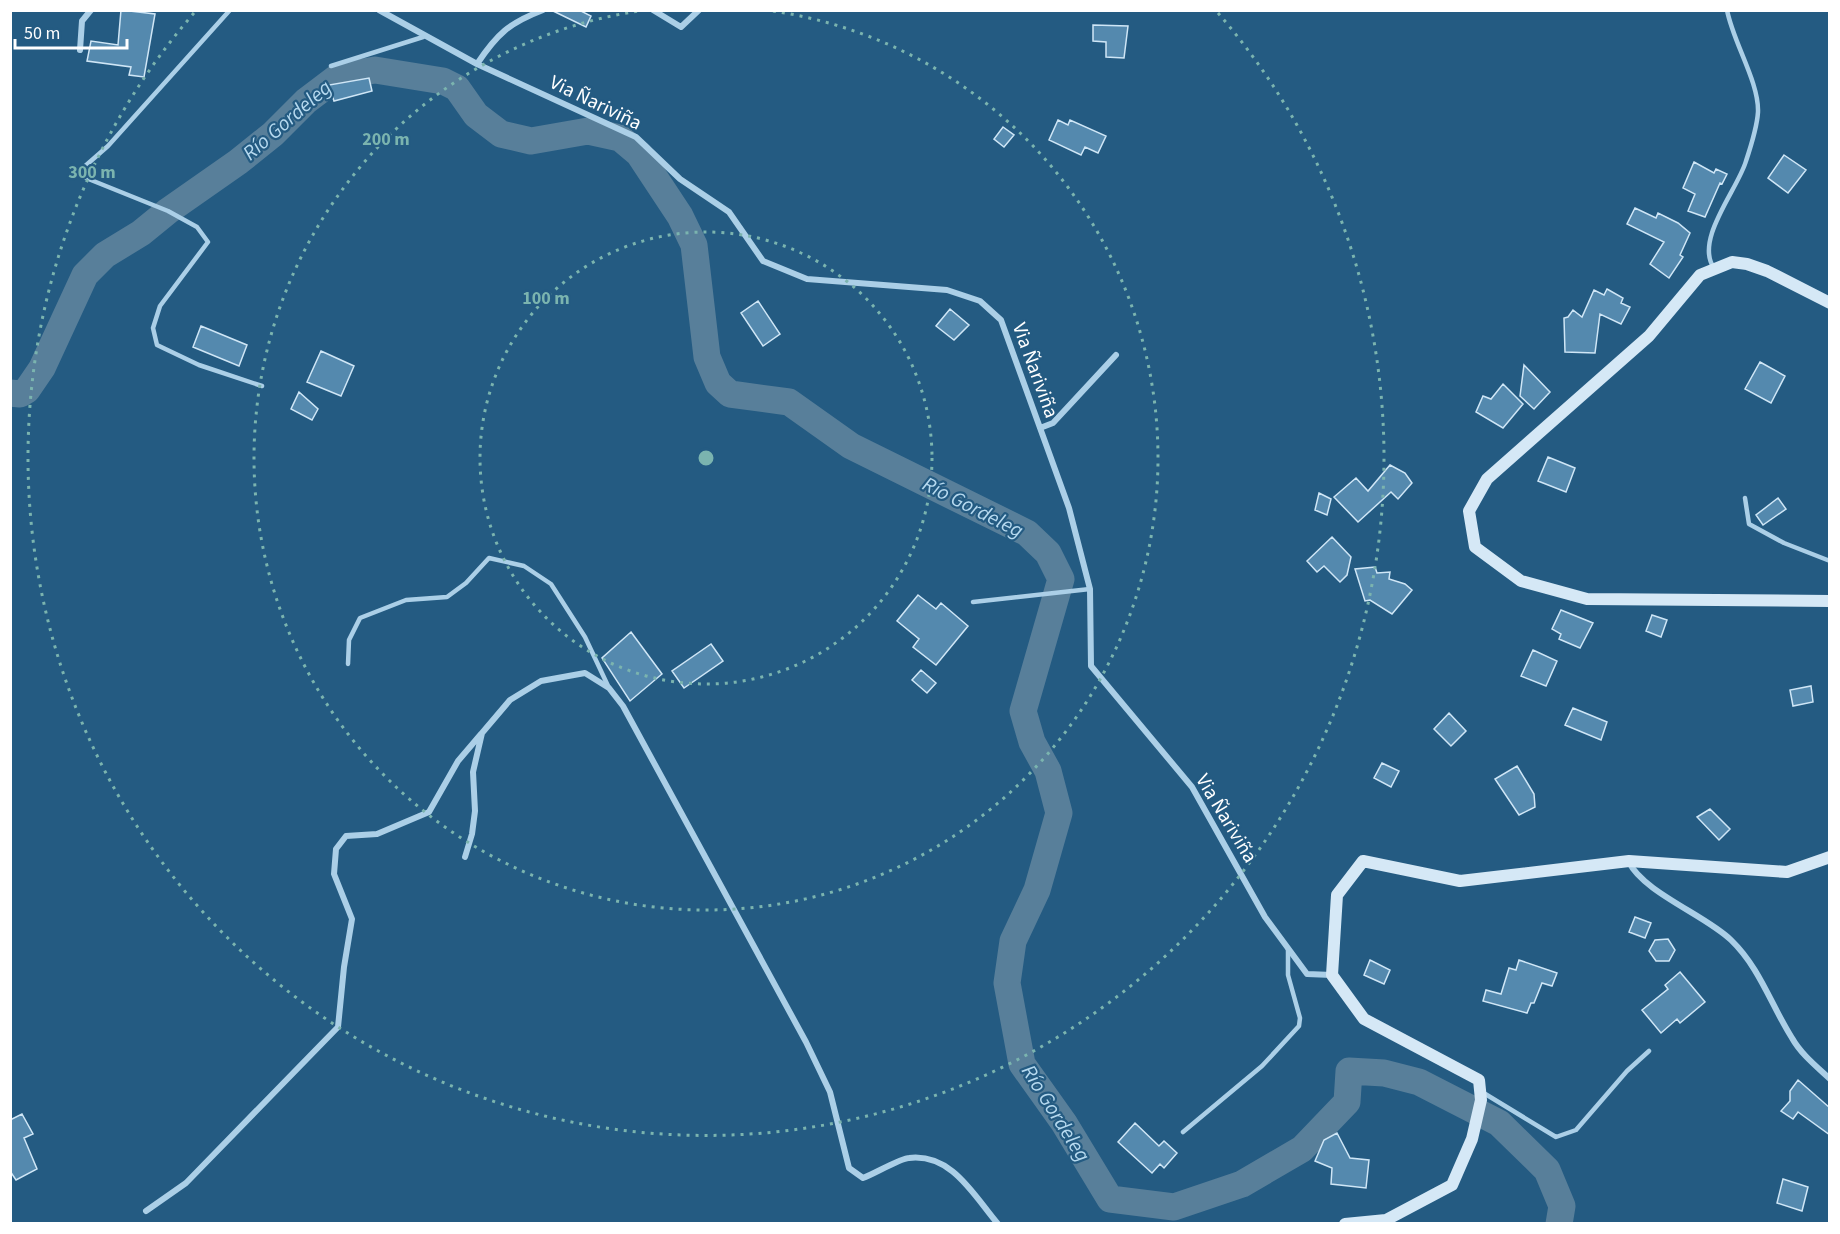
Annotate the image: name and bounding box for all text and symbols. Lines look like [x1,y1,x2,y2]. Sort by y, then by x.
scale bar [15,12,128,50]
text: 50 m [24,21,60,46]
street label: Via Ñariviña [545,69,646,137]
water label: Río Gordeleg [236,73,338,167]
text: 200 m [362,127,410,152]
text: 300 m [68,160,116,185]
text: 100 m [522,286,570,311]
street label: Via Ñariviña [1005,319,1065,422]
centre of rings [696,448,716,468]
water label: Río Gordeleg [917,469,1029,545]
street label: Via Ñariviña [1189,769,1264,868]
water label: Río Gordeleg [1014,1059,1098,1167]

